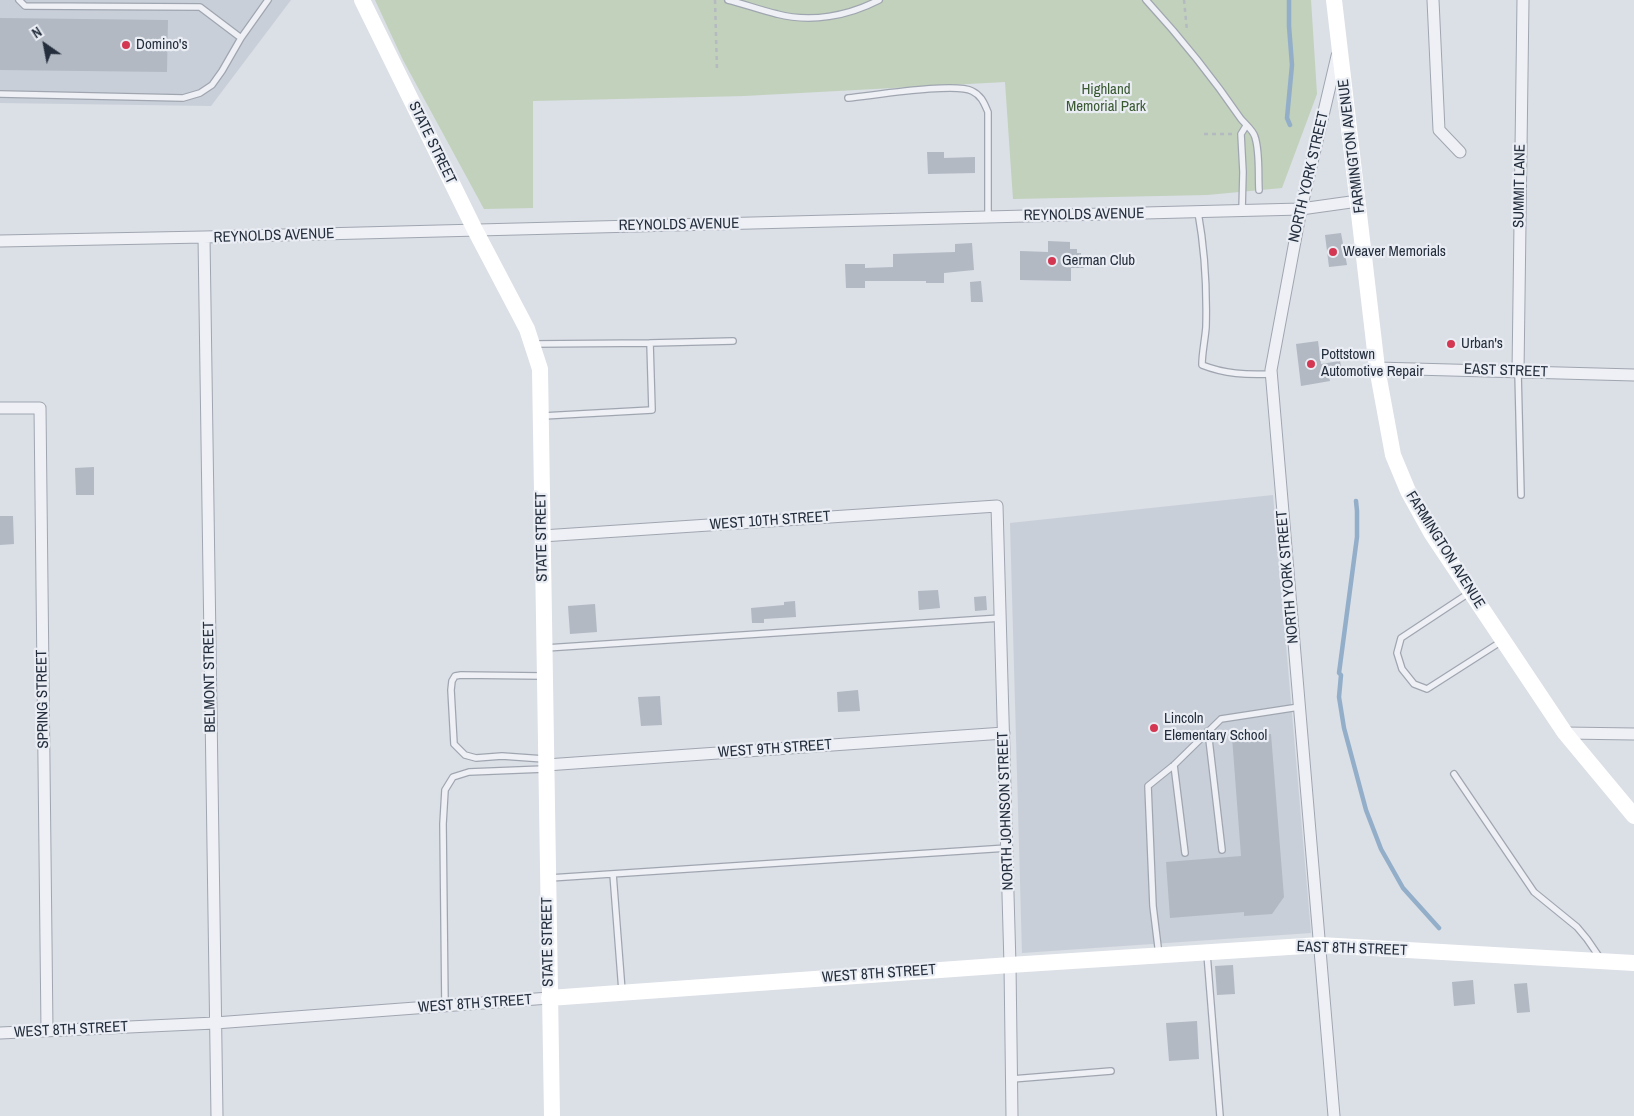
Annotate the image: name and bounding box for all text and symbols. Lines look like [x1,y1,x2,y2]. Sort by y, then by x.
north arrow [20,20,70,70]
text: N [28,23,45,42]
place label: Domino's [136,36,188,54]
marker: Domino's [120,39,132,51]
street label: FARMINGTON AVENUE [1335,78,1369,214]
park label: Highland Memorial Park [1066,81,1146,116]
street label: STATE STREET [404,99,460,187]
street label: NORTH YORK STREET [1285,110,1333,244]
street label: SUMMIT LANE [1510,144,1530,228]
street label: REYNOLDS AVENUE [1023,205,1145,225]
street label: REYNOLDS AVENUE [618,215,740,235]
street label: REYNOLDS AVENUE [213,225,335,247]
place label: Weaver Memorials [1343,243,1446,261]
marker: Weaver Memorials [1327,246,1339,258]
place label: German Club [1062,252,1135,270]
marker: German Club [1046,255,1058,267]
place label: Urban's [1461,335,1503,353]
marker: Urban's [1445,338,1457,350]
place label: Pottstown Automotive Repair [1321,346,1424,381]
marker: Pottstown Automotive Repair [1305,358,1317,370]
street label: EAST STREET [1464,361,1548,381]
street label: FARMINGTON AVENUE [1402,488,1488,612]
street label: STATE STREET [532,492,552,582]
street label: WEST 10TH STREET [709,508,831,534]
street label: NORTH YORK STREET [1273,510,1303,644]
street label: BELMONT STREET [200,621,220,733]
street label: SPRING STREET [33,649,53,749]
place label: Lincoln Elementary School [1164,710,1267,745]
marker: Lincoln Elementary School [1148,722,1160,734]
street label: NORTH JOHNSON STREET [994,731,1018,891]
street label: WEST 9TH STREET [717,736,833,762]
street label: STATE STREET [538,897,558,987]
street label: EAST 8TH STREET [1296,938,1408,960]
street label: WEST 8TH STREET [821,961,937,987]
street label: WEST 8TH STREET [417,991,533,1017]
street label: WEST 8TH STREET [14,1018,128,1042]

